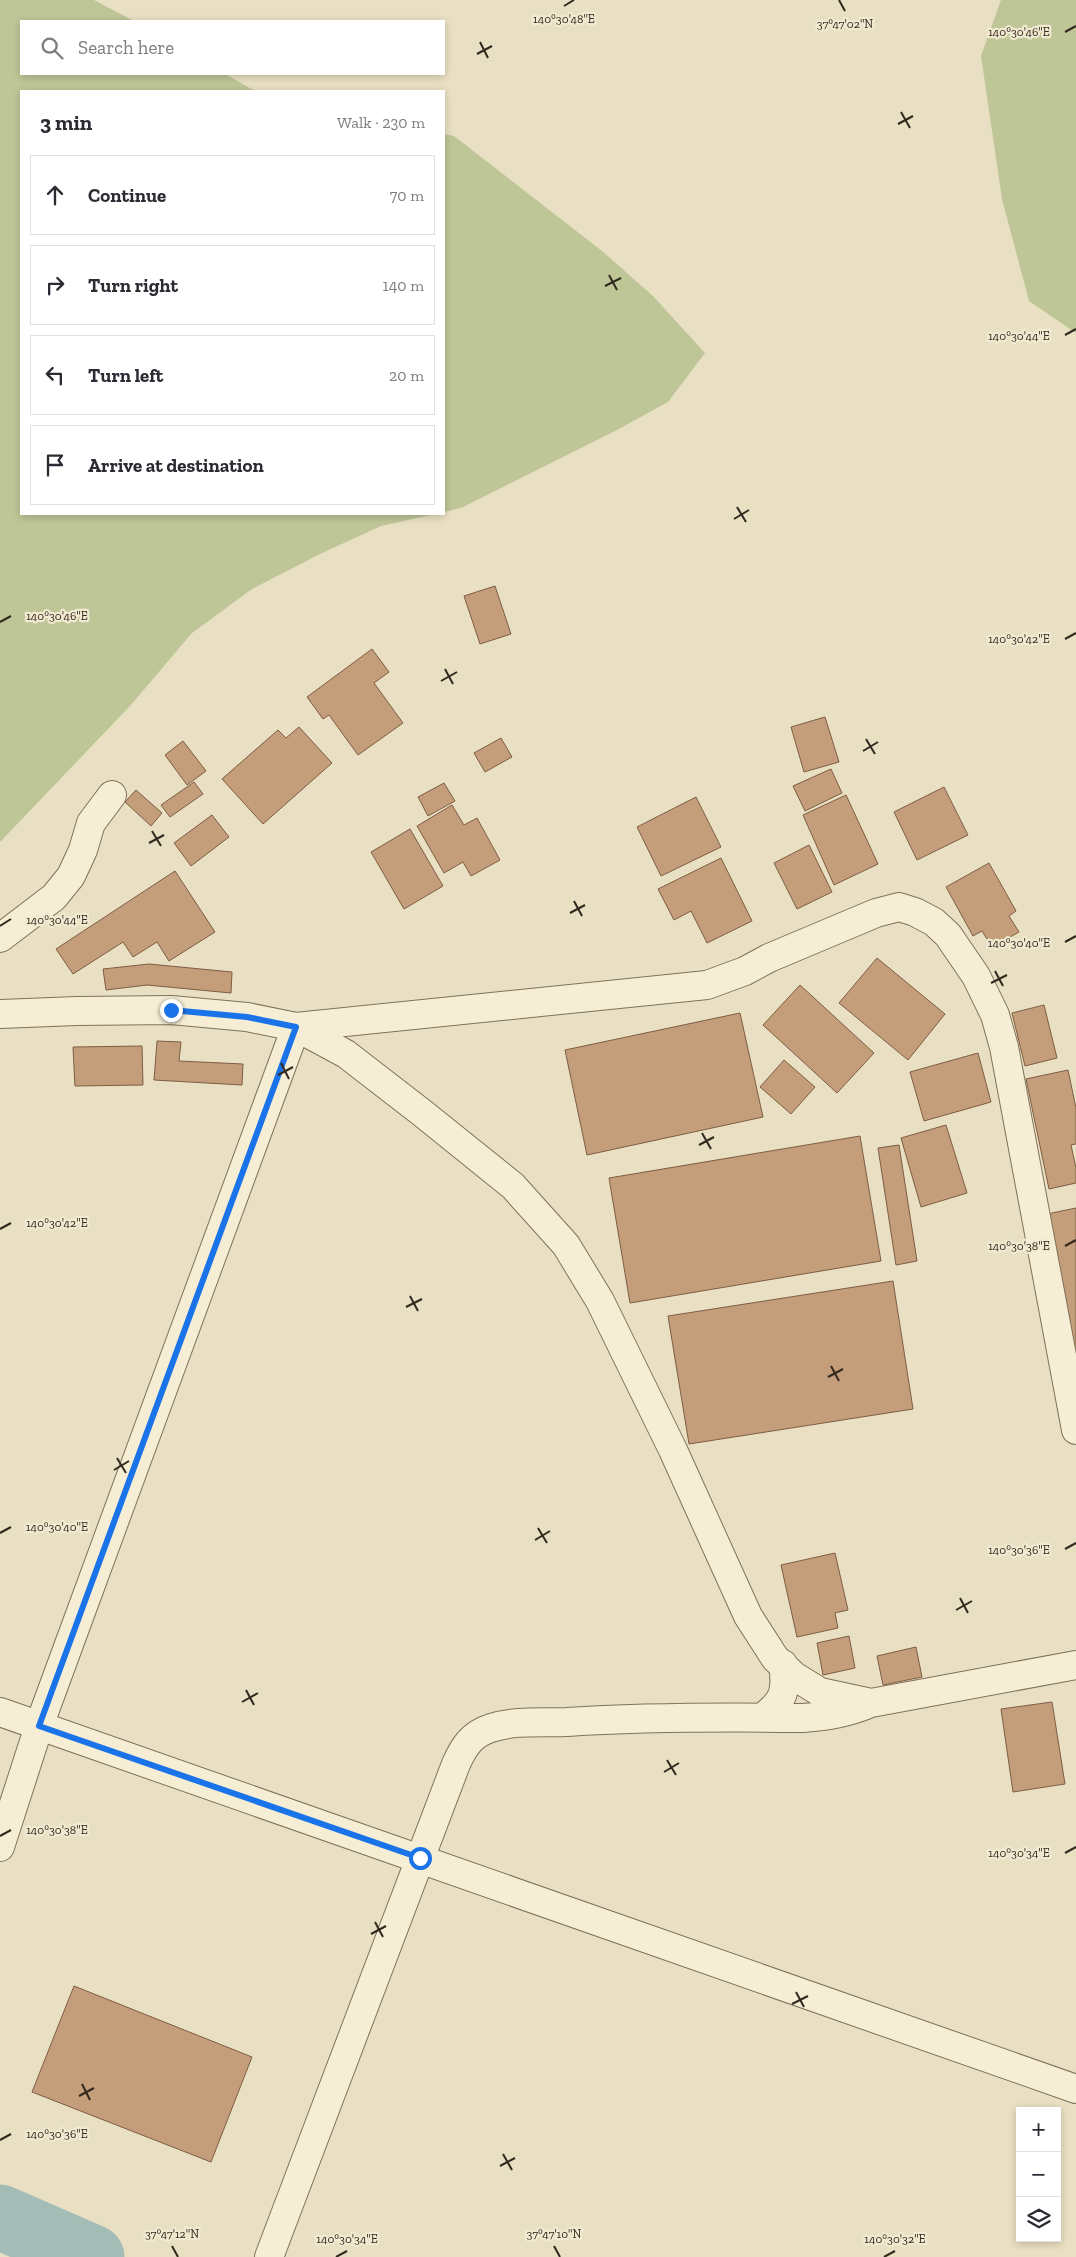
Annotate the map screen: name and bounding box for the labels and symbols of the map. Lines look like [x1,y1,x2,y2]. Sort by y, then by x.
text: 140°30'48"E [533,12,595,26]
text: 37°47'02"N [817,17,873,31]
text: 140°30'46"E [988,25,1050,39]
text: 140°30'44"E [988,329,1050,343]
text: 140°30'46"E [26,609,88,623]
text: 140°30'42"E [988,632,1050,646]
text: 140°30'44"E [26,913,88,927]
text: 140°30'40"E [988,936,1050,950]
route end [160,999,183,1022]
text: 140°30'42"E [26,1216,88,1230]
text: 140°30'38"E [988,1239,1050,1253]
text: 140°30'40"E [26,1520,88,1534]
text: 140°30'36"E [988,1543,1050,1557]
text: 140°30'38"E [26,1823,88,1837]
text: 140°30'34"E [988,1846,1050,1860]
route start [409,1847,432,1870]
text: 140°30'36"E [26,2127,88,2141]
text: 37°47'12"N [145,2227,199,2241]
text: 37°47'10"N [527,2227,582,2241]
text: 140°30'34"E [316,2232,378,2246]
text: 140°30'32"E [864,2232,926,2246]

